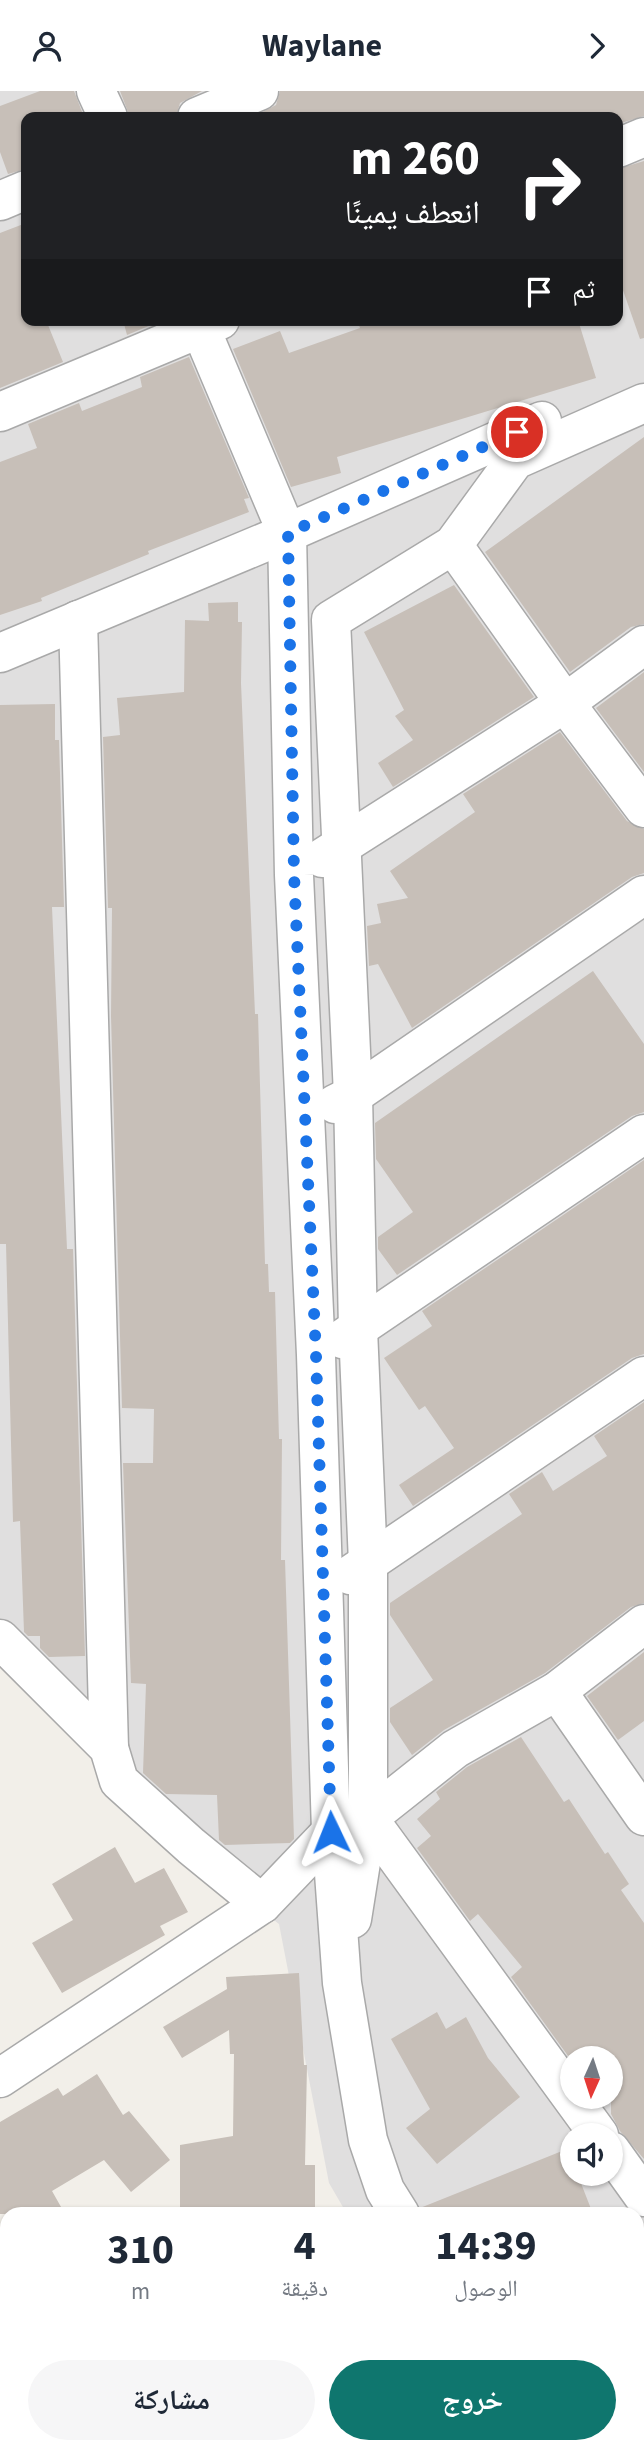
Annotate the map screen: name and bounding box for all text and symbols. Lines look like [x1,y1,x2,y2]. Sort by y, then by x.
text: Waylane [262,23,382,69]
icon: person [28,27,66,65]
icon: forward [578,27,616,65]
text: 260 m [351,124,480,194]
icon: right [504,140,595,231]
text: انعطف يمينًا [345,190,480,236]
text: ثم [572,271,595,308]
icon: arrive [520,273,558,311]
pin [487,402,547,462]
icon: arrive [498,413,536,451]
position arrow [294,1795,368,1869]
north arrow [560,2046,623,2109]
map controls [560,2046,623,2186]
button: sound [560,2123,623,2186]
text: 4 [294,2216,316,2276]
text: 14:39 [435,2216,537,2276]
text: 310 [107,2220,174,2280]
text: دقيقة [281,2272,328,2305]
text: الوصول [454,2272,518,2305]
text: m [131,2275,150,2308]
button: مشاركة [28,2360,315,2440]
button: خروج [329,2360,616,2440]

